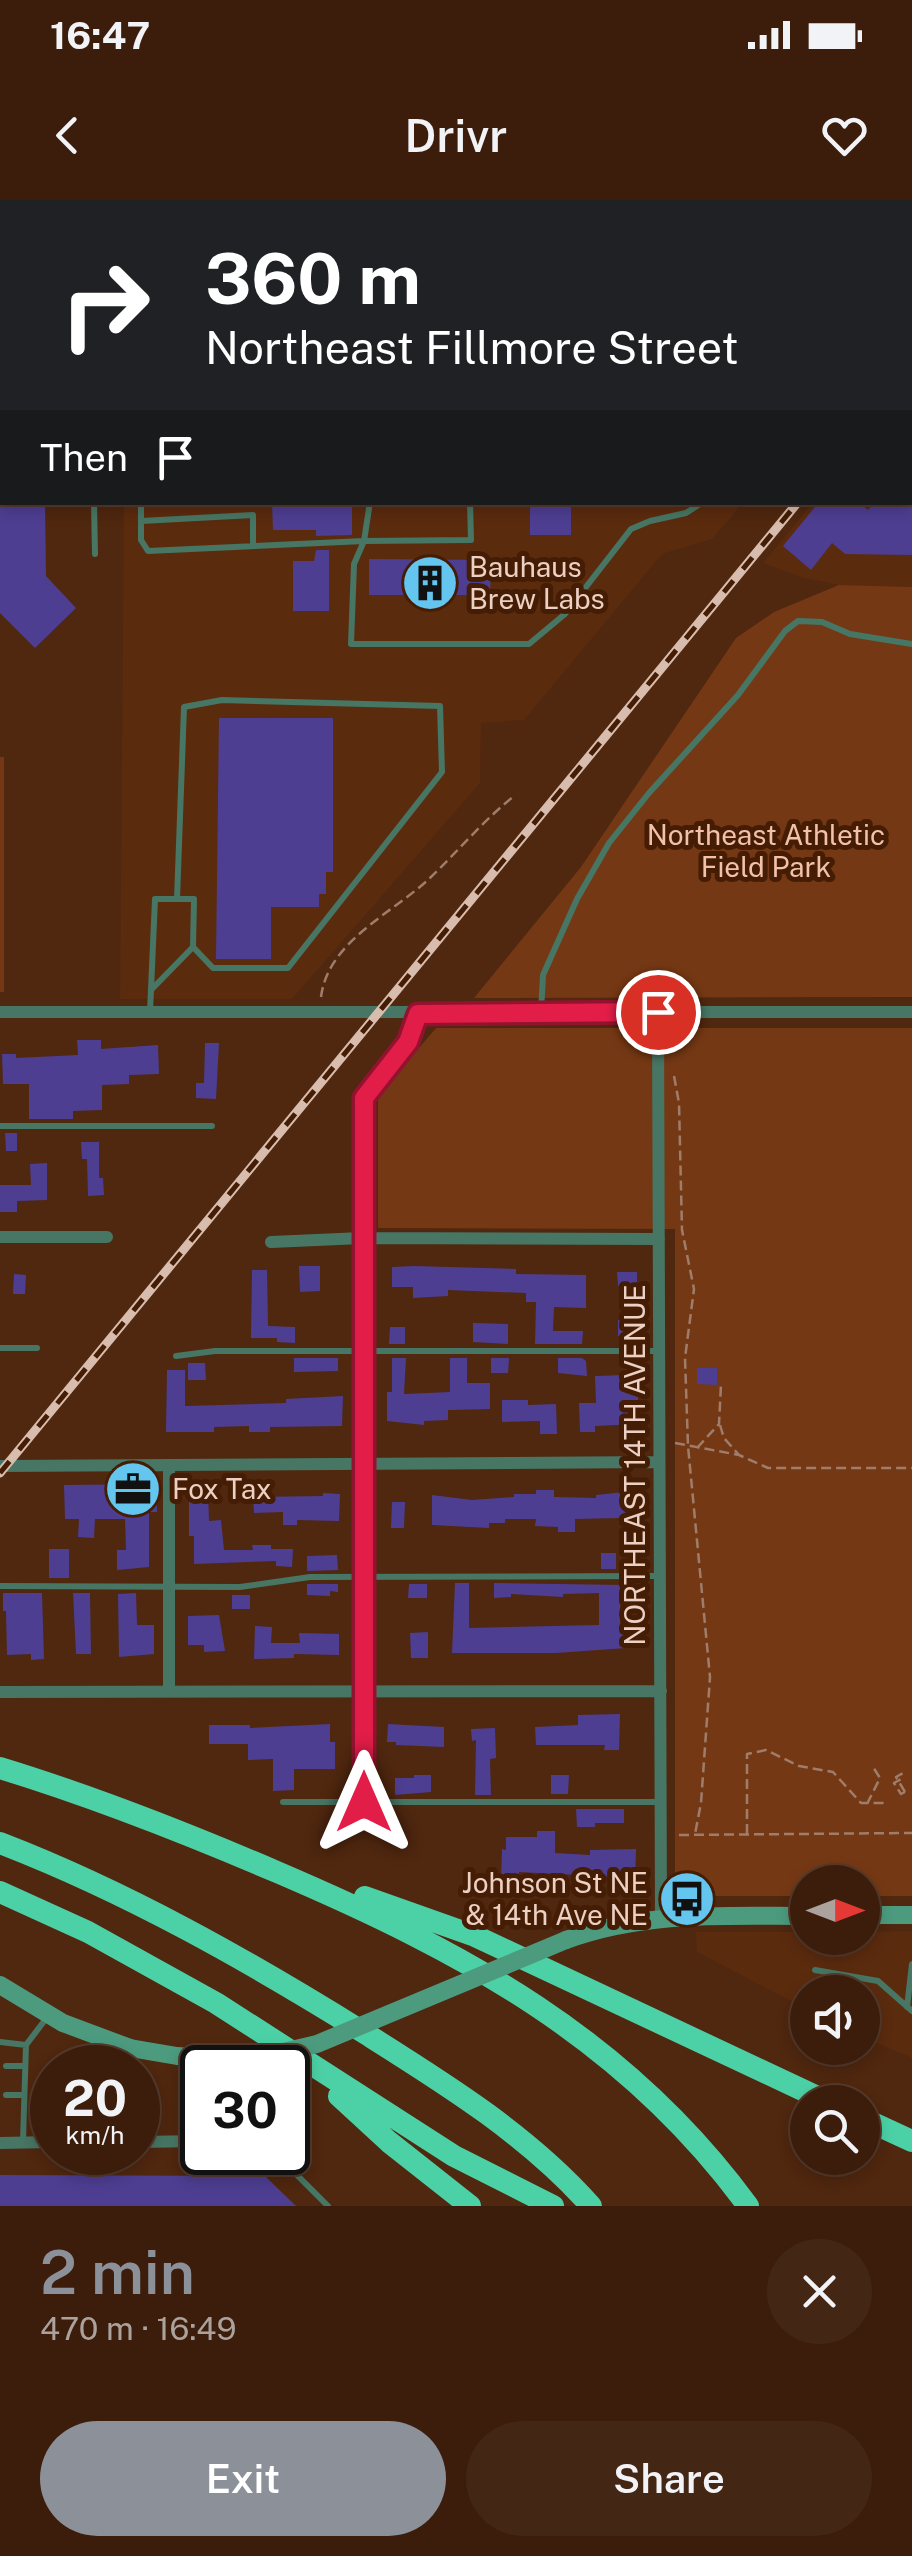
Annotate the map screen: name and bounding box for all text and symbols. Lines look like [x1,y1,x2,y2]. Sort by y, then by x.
text: 16:47 [50,13,150,58]
icon: back [40,108,95,163]
icon: heart [817,108,872,163]
text: Drivr [405,109,507,162]
text: 360 m [205,237,421,320]
icon: right [40,240,170,370]
text: Northeast Fillmore Street [205,321,739,374]
icon: arrive [148,430,203,485]
text: Then [40,435,128,480]
place label: Bauhaus Brew Labs [469,550,605,615]
building icon: Bauhaus Brew Labs [400,553,460,613]
park label: Northeast Athletic Field Park [647,818,885,883]
pin [616,970,701,1055]
icon: arrive [631,985,686,1040]
street label: NORTHEAST 14TH AVENUE [618,1284,651,1646]
office icon: Fox Tax [103,1459,163,1519]
place label: Fox Tax [172,1472,272,1505]
position arrow [312,1750,416,1854]
north arrow [790,1865,880,1955]
map controls [790,1865,880,2175]
place label: Johnson St NE & 14th Ave NE [462,1866,648,1931]
bus stop icon: Johnson St NE & 14th Ave NE [657,1869,717,1929]
button: sound [790,1975,880,2065]
speed limit sign: 30 [180,2045,310,2175]
text: 20 [63,2068,127,2127]
button: search [790,2085,880,2175]
text: km/h [66,2120,124,2150]
text: 2 min [40,2237,195,2308]
button: close [767,2239,872,2344]
text: 470 m · 16:49 [40,2310,236,2347]
button: Exit [40,2421,446,2536]
button: Share [466,2421,872,2536]

